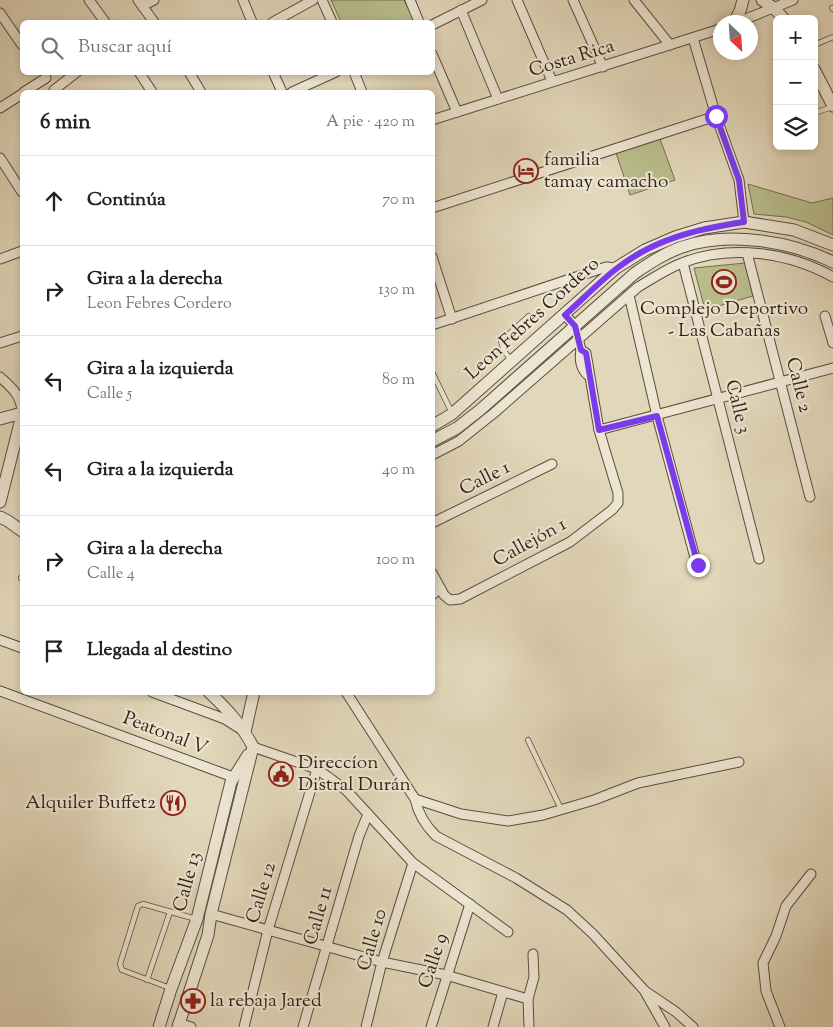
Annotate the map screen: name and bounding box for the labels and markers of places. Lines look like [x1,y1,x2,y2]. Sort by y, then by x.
place label: familia tamay camacho [544,147,668,196]
hotel icon: familia tamay camacho [513,158,539,184]
sports icon: Complejo Deportivo - Las Cabañas [711,269,737,295]
place label: Complejo Deportivo - Las Cabañas [640,296,808,345]
place label: Direccíon Distral Durán [298,750,411,799]
public building icon: Direccíon Distral Durán [268,761,294,787]
place label: Alquiler Buffet2 [25,790,156,817]
restaurant icon: Alquiler Buffet2 [160,790,186,816]
pharmacy icon: la rebaja Jared [180,988,206,1014]
place label: la rebaja Jared [210,988,322,1015]

